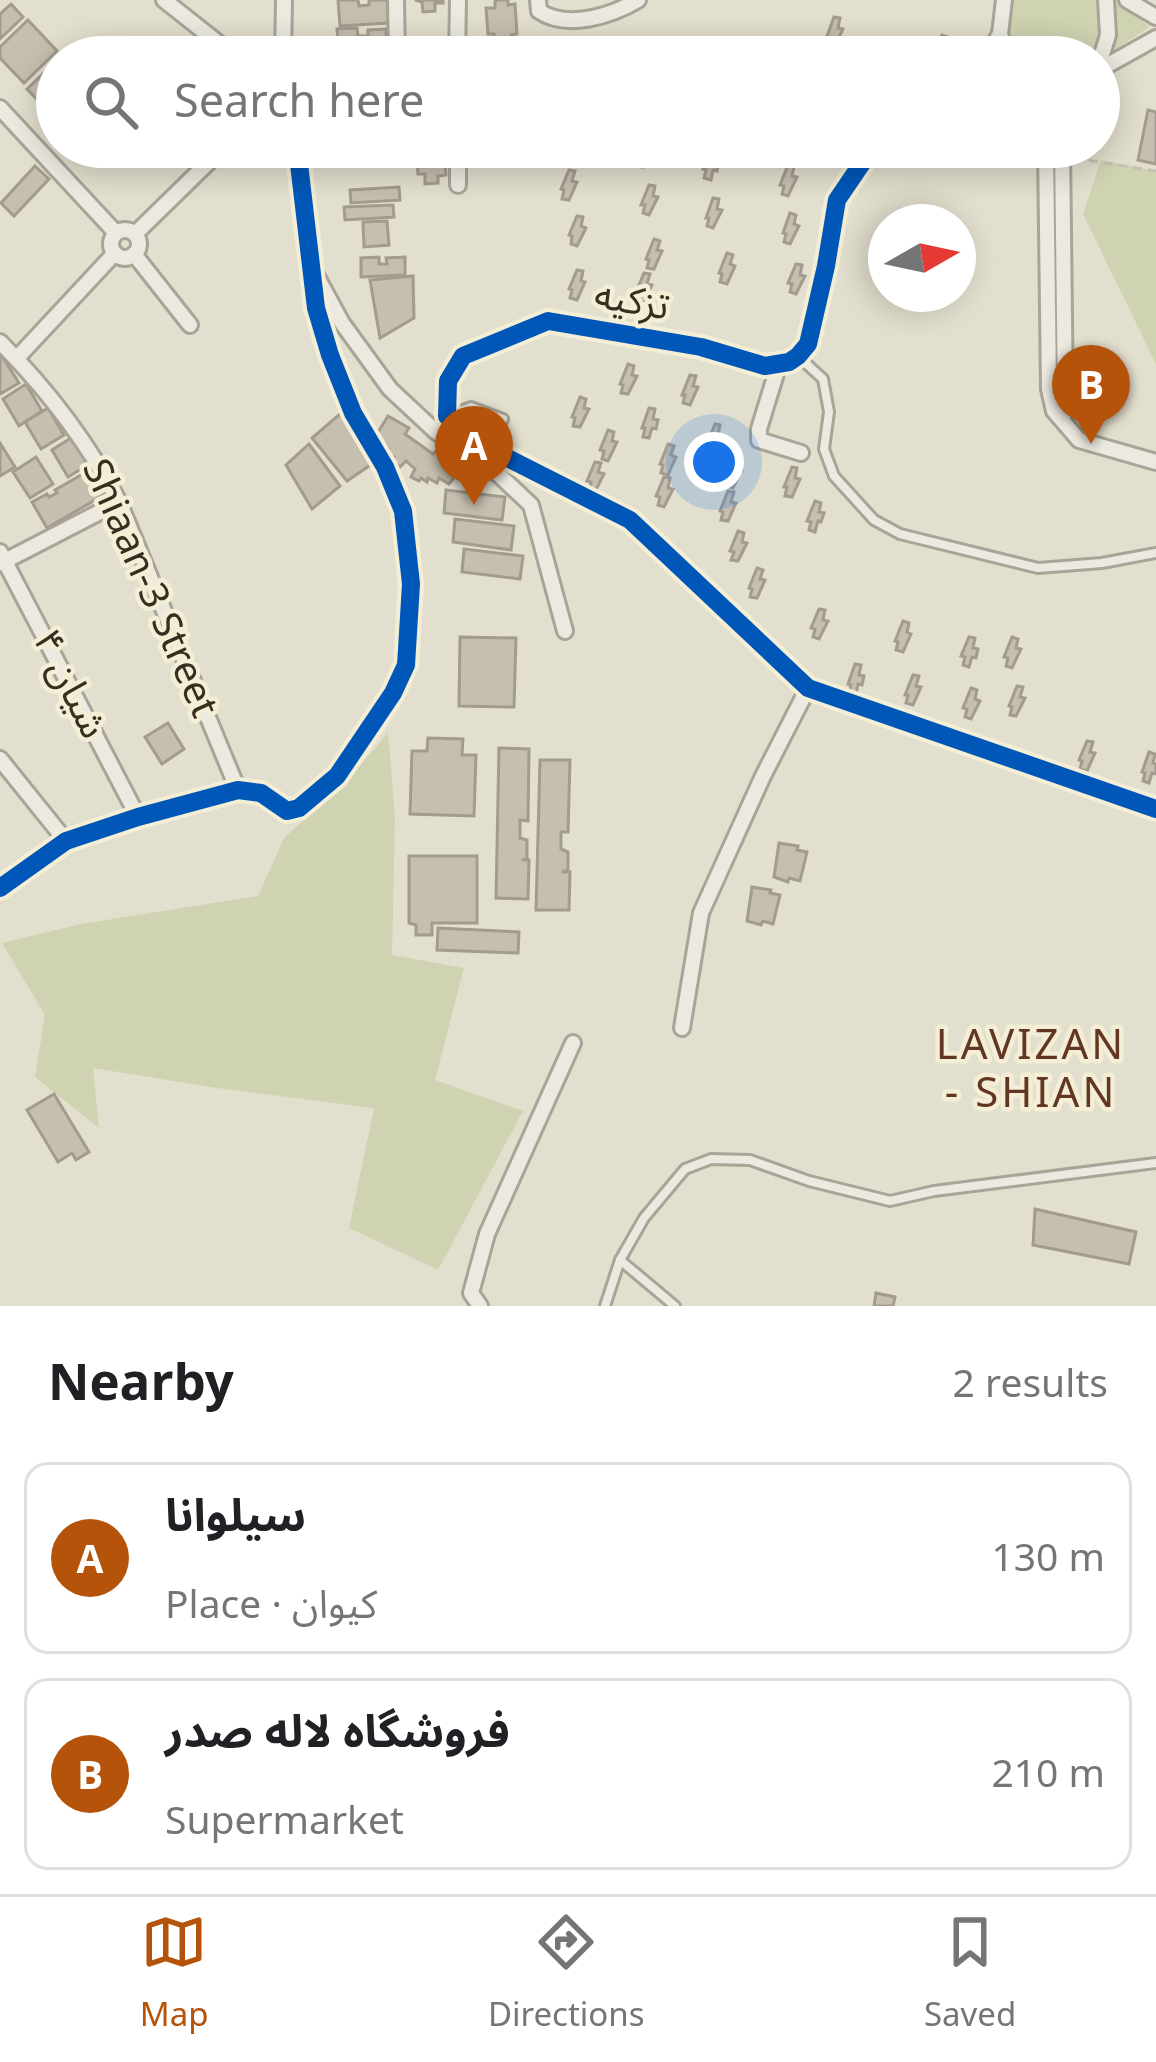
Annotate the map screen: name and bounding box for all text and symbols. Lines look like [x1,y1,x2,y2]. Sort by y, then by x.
search box [36,36,1120,168]
text: Search here [174,55,424,150]
icon: search [78,69,144,135]
north arrow [868,204,976,312]
street label: تزکیه [588,254,676,348]
pin: B [1052,345,1130,444]
pin: A [435,406,513,505]
your location [684,432,744,492]
street label: Shiaan-3 Street [56,444,244,732]
street label: شیان ۴ [7,614,133,754]
district label: LAVIZAN - SHIAN [936,1001,1126,1138]
text: Nearby [48,1330,234,1438]
text: 2 results [953,1343,1108,1426]
text: سیلوانا [165,1469,306,1564]
text: 130 m [991,1517,1105,1600]
text: A [77,1519,103,1602]
text: Place · کیوان [165,1564,377,1647]
text: فروشگاه لاله صدر [165,1685,510,1780]
text: 210 m [991,1733,1105,1816]
text: B [77,1735,103,1818]
text: Supermarket [165,1780,404,1863]
tab: Map [140,1909,208,2050]
tab: Directions [488,1909,645,2050]
tab: Saved [924,1909,1016,2050]

